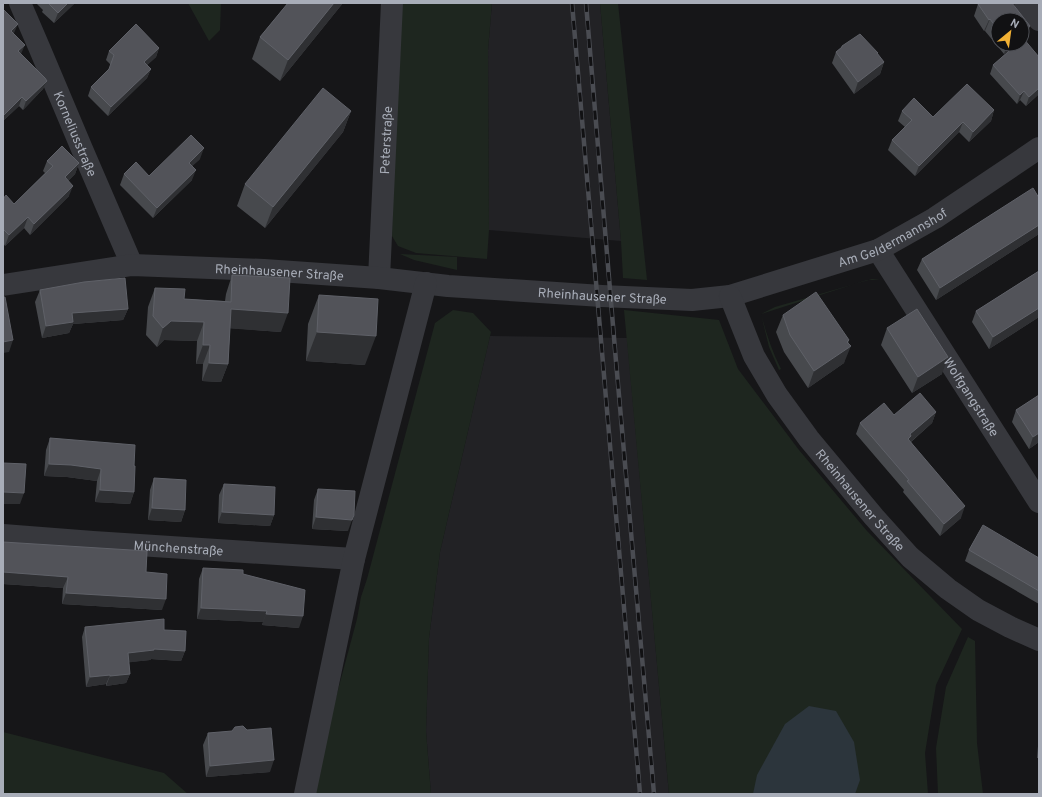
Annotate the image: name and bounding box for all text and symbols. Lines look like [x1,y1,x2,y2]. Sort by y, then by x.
north arrow [990,12,1030,52]
text: N [1008,16,1021,32]
street label: Korneliusstraße [49,89,99,180]
street label: Peterstraße [378,106,397,175]
street label: Am Geldermannshof [836,206,952,272]
street label: Rheinhausener Straße [214,262,344,286]
street label: Rheinhausener Straße [537,286,667,309]
street label: Wolfgangstraße [939,355,1001,440]
street label: Rheinhausener Straße [811,447,907,555]
street label: Münchenstraße [133,539,224,560]

